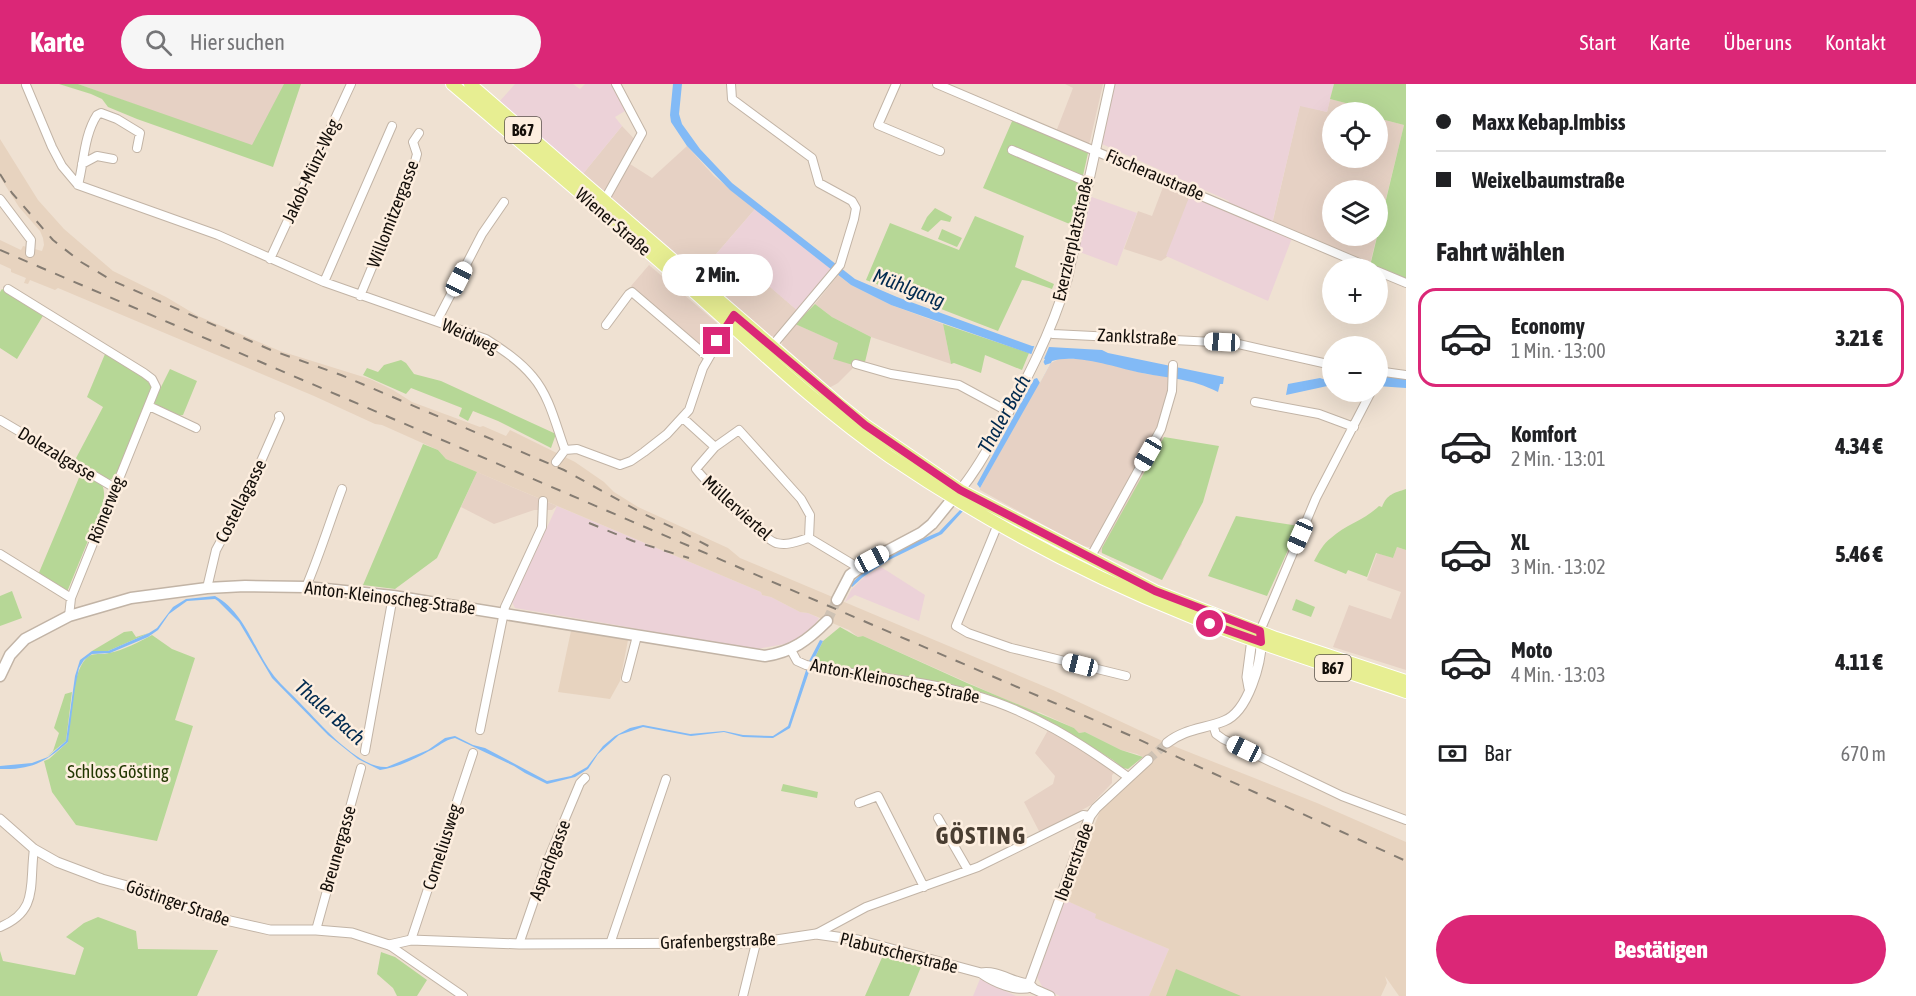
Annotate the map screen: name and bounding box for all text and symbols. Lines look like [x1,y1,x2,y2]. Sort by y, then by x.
search box [121,15,541,69]
text: Karte [30,26,85,58]
icon: search [142,26,175,59]
text: Hier suchen [190,29,285,55]
text: Start [1580,30,1616,54]
text: Karte [1649,30,1690,54]
text: Über uns [1723,30,1792,54]
text: Kontakt [1825,30,1886,54]
map controls [1322,102,1388,402]
button: locate [1322,102,1388,168]
text: Maxx Kebap.Imbiss [1472,109,1626,135]
street label: Jakob-Münz-Weg [277,115,344,226]
road number: B67 [505,117,541,143]
street label: Fischeraustraße [1103,144,1208,205]
street label: Willomitzergasse [362,157,423,270]
text: Weixelbaumstraße [1472,167,1625,193]
street label: Exerzierplatzstraße [1048,175,1097,303]
button: layers [1322,180,1388,246]
street label: Wiener Straße [571,183,655,260]
text: Fahrt wählen [1436,236,1565,267]
callout: 2 Min. [662,254,772,296]
button: + [1322,258,1388,324]
car [443,259,475,299]
text: 2 Min. [696,263,739,286]
water label: Mühlgang [870,263,948,312]
icon: car [1439,311,1493,365]
text: Economy [1511,313,1585,339]
street label: Weidweg [439,314,502,357]
street label: Zanklstraße [1097,324,1177,349]
text: 3.21 € [1835,325,1883,351]
route end [703,327,730,354]
car [1204,332,1240,352]
button: − [1322,336,1388,402]
text: 1 Min. · 13:00 [1511,339,1606,362]
water label: Thaler Bach [973,370,1035,457]
icon: car [1439,419,1493,473]
text: Komfort [1511,421,1577,447]
street label: Dolezalgasse [14,422,100,485]
text: 4.34 € [1835,433,1883,459]
car [1131,434,1165,474]
text: 2 Min. · 13:01 [1511,447,1606,470]
street label: Costellagasse [211,456,270,546]
street label: Müllerviertel [698,471,777,544]
street label: Römerweg [83,473,129,546]
car [1284,516,1316,556]
icon: car [1439,527,1493,581]
text: XL [1511,529,1529,555]
text: 5.46 € [1835,541,1883,567]
car [852,543,892,575]
text: 3 Min. · 13:02 [1511,555,1606,578]
street label: Anton-Kleinoscheg-Straße [303,577,477,618]
route start [1196,610,1223,637]
icon: car [1439,635,1493,689]
text: Moto [1511,637,1553,663]
text: 4.11 € [1835,649,1883,675]
car [1060,652,1100,678]
street label: Anton-Kleinoscheg-Straße [809,654,982,707]
road number: B67 [1315,655,1351,681]
text: 4 Min. · 13:03 [1511,663,1606,686]
water label: Thaler Bach [291,674,370,749]
car [1224,733,1264,765]
icon: cash [1436,737,1469,770]
text: Bar [1484,740,1511,766]
text: 670 m [1841,742,1886,765]
park label: Schloss Gösting [67,761,169,782]
street label: Corneliusweg [418,801,465,893]
street label: Breunergasse [315,803,360,895]
street label: Aspachgasse [525,817,574,903]
street label: Ibererstraße [1050,820,1097,904]
district label: GÖSTING [936,822,1026,849]
street label: Göstinger Straße [123,875,233,930]
button: Bestätigen [1436,915,1886,984]
street label: Grafenbergstraße [660,928,776,953]
street label: Plabutscherstraße [838,928,960,977]

